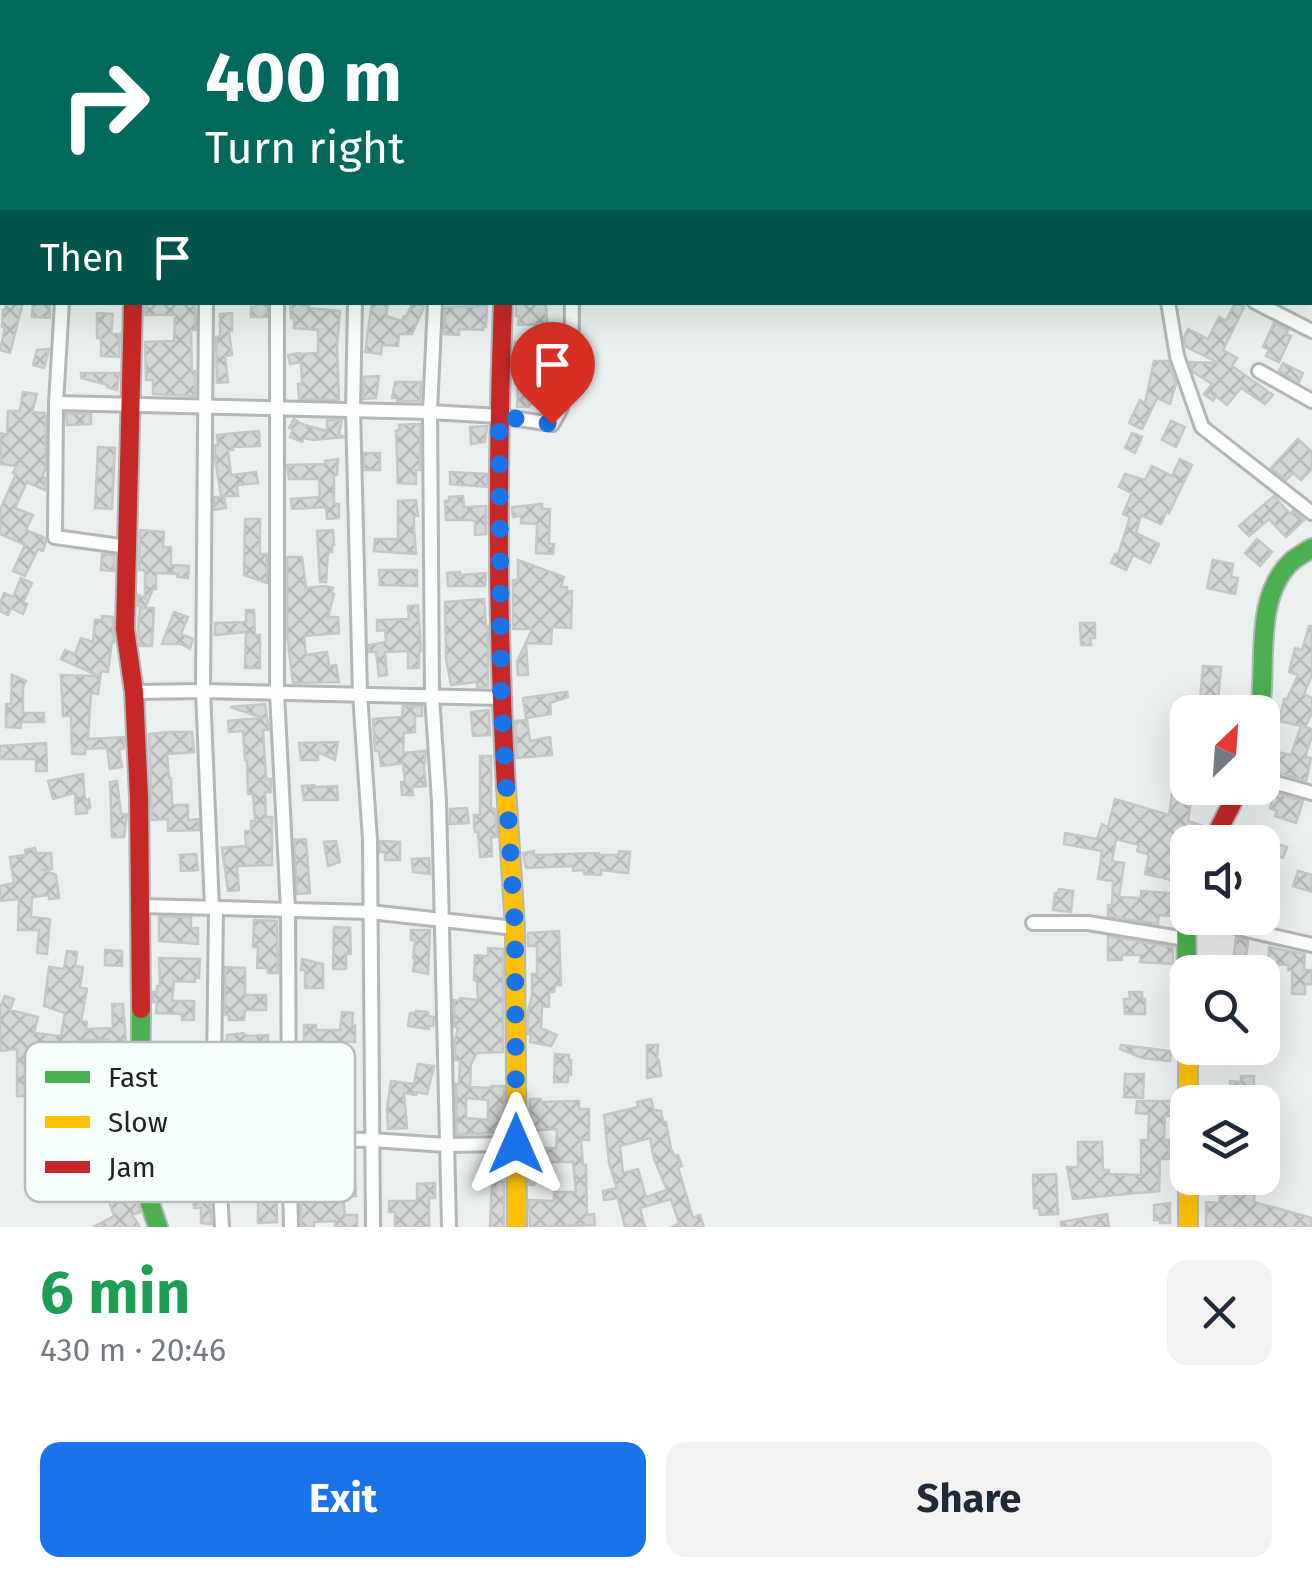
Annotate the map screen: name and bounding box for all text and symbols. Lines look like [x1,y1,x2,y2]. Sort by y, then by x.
text: 400 m [205,36,402,120]
icon: right [40,40,170,170]
text: Turn right [205,121,404,175]
icon: arrive [145,230,200,285]
text: Then [40,235,125,281]
pin [510,322,595,425]
icon: arrive [525,337,580,392]
north arrow [1170,695,1280,805]
map controls [1170,695,1280,1195]
button: sound [1170,825,1280,935]
button: search [1170,955,1280,1065]
legend [25,1042,355,1202]
text: Fast [108,1061,159,1094]
button: layers [1170,1085,1280,1195]
position arrow [464,1092,568,1196]
text: Slow [108,1106,168,1139]
text: Jam [108,1151,156,1184]
text: 6 min [40,1257,190,1329]
button: close [1167,1260,1272,1365]
text: 430 m · 20:46 [40,1331,226,1369]
button: Exit [40,1442,646,1557]
button: Share [666,1442,1272,1557]

